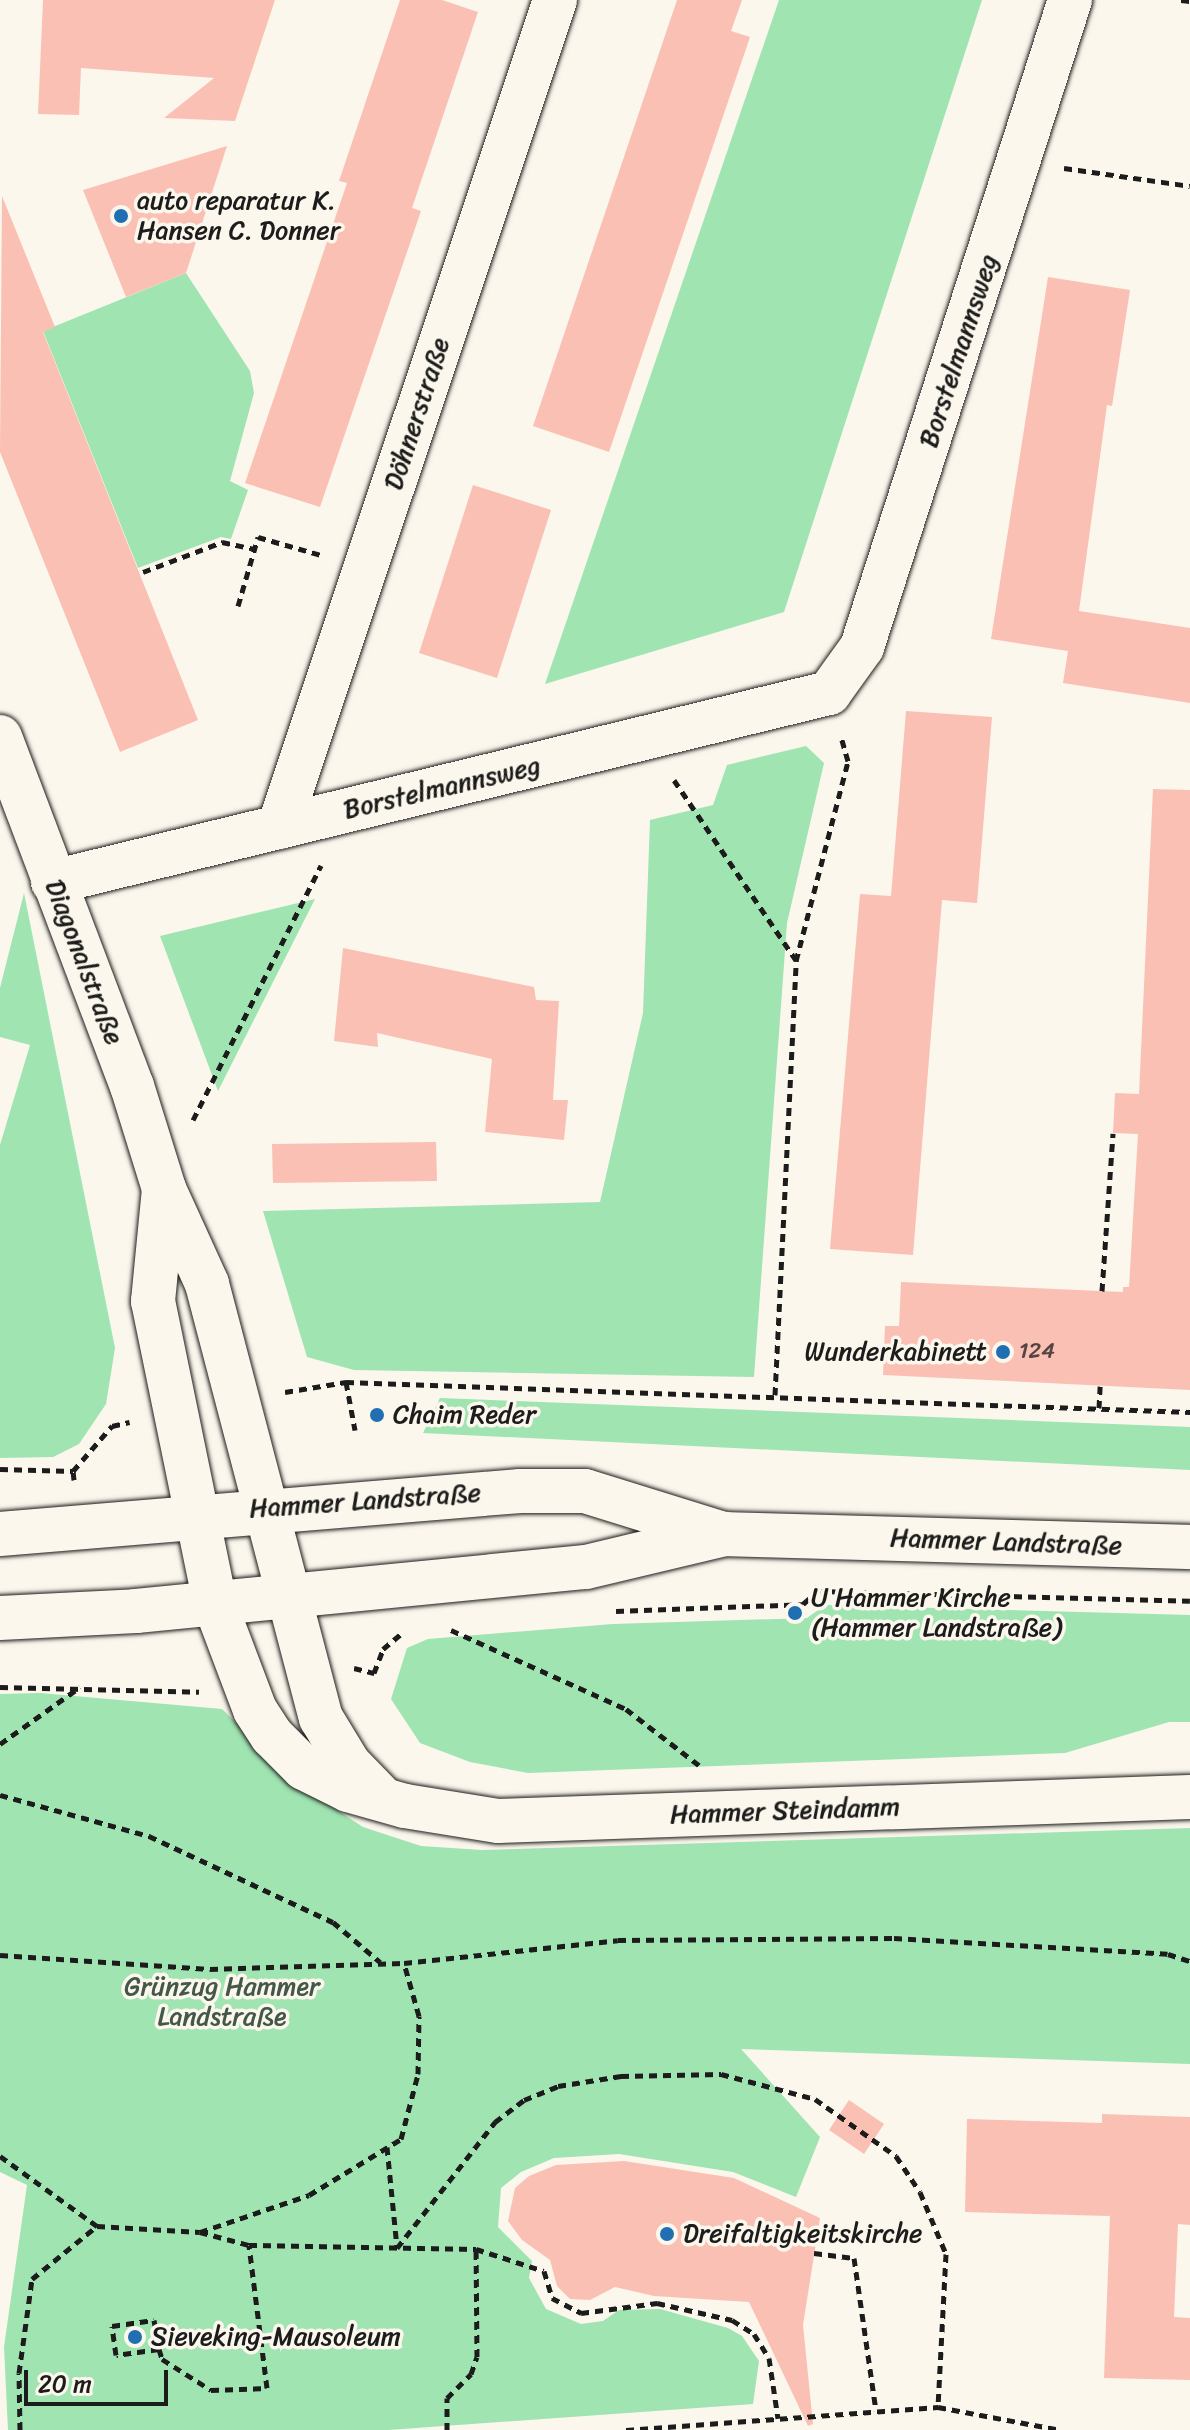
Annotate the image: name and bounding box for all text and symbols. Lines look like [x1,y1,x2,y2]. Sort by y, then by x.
place label: auto reparatur K. Hansen C. Donner [137,185,340,246]
marker: auto reparatur K. Hansen C. Donner [112,207,130,225]
street label: Borstelmannsweg [913,251,1005,451]
street label: Döhnerstraße [378,334,456,494]
street label: Borstelmannsweg [341,750,543,826]
street label: Diagonalstraße [38,875,130,1049]
place label: Wunderkabinett [804,1336,987,1368]
house number: 124 [1019,1338,1055,1364]
marker: Wunderkabinett [994,1343,1012,1361]
place label: Chaim Reder [393,1399,537,1431]
marker: Chaim Reder [368,1406,386,1424]
street label: Hammer Landstraße [249,1477,481,1525]
street label: Hammer Landstraße [890,1522,1122,1562]
place label: U Hammer Kirche (Hammer Landstraße) [811,1582,1061,1644]
marker: U Hammer Kirche (Hammer Landstraße) [786,1604,804,1622]
street label: Hammer Steindamm [669,1791,901,1831]
park label: Grünzug Hammer Landstraße [124,1971,320,2032]
place label: Dreifaltigkeitskirche [683,2218,922,2250]
marker: Dreifaltigkeitskirche [658,2225,676,2243]
place label: Sieveking-Mausoleum [151,2321,401,2353]
marker: Sieveking-Mausoleum [126,2328,144,2346]
scale bar [28,2354,172,2404]
text: 20 m [38,2363,92,2405]

